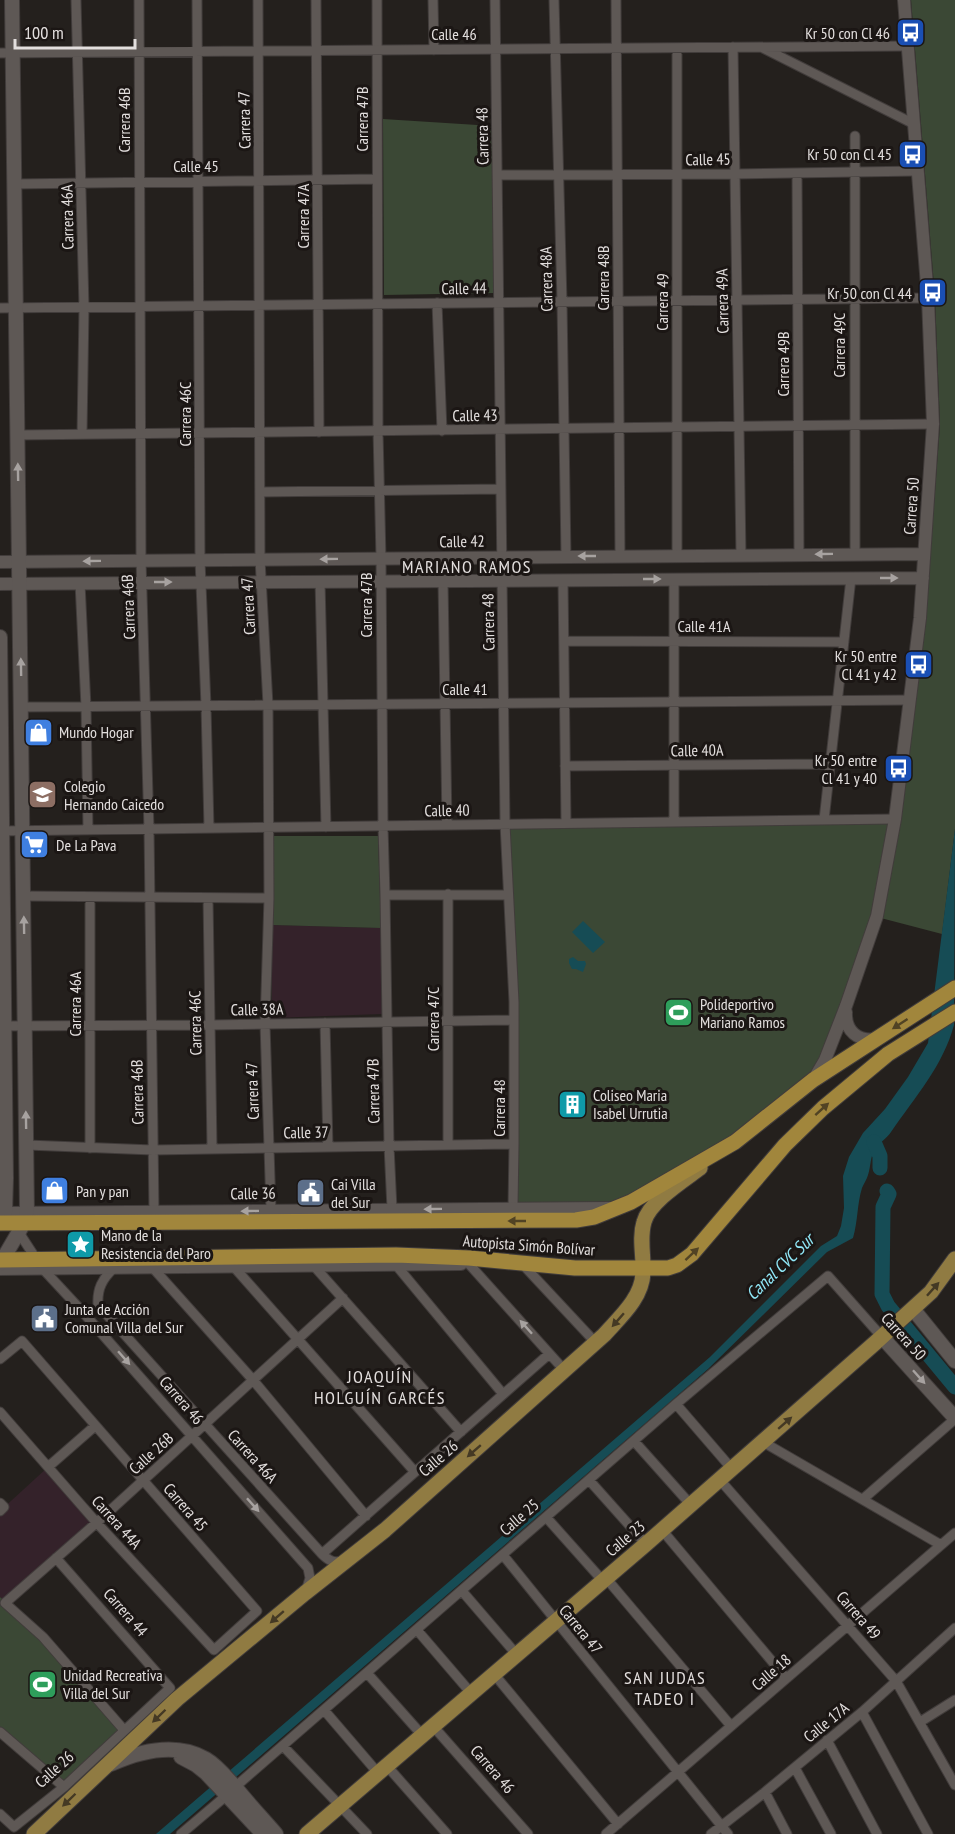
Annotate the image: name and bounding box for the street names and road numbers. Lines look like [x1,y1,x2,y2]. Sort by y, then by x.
street label: Calle 46 [431,24,477,44]
street label: Carrera 47B [352,86,372,152]
street label: Carrera 46B [114,87,134,153]
street label: Carrera 47 [233,91,255,149]
street label: Carrera 48 [471,107,493,165]
street label: Calle 45 [685,149,731,169]
street label: Calle 45 [173,156,219,176]
street label: Carrera 47A [293,183,313,248]
street label: Carrera 46A [56,184,78,250]
street label: Carrera 48B [593,245,613,311]
street label: Carrera 48A [535,246,557,312]
street label: Carrera 49A [711,268,733,334]
street label: Carrera 49 [652,273,672,331]
street label: Calle 44 [441,278,487,298]
street label: Carrera 49C [829,313,849,377]
street label: Carrera 49B [773,331,793,397]
street label: Carrera 46C [175,382,195,446]
street label: Calle 43 [452,405,498,425]
street label: Carrera 50 [899,477,923,535]
street label: Calle 42 [439,531,485,551]
street label: Carrera 47B [356,572,376,638]
street label: Carrera 46B [117,574,139,640]
street label: Carrera 47 [237,577,259,635]
street label: Carrera 48 [477,593,499,651]
street label: Calle 41A [678,616,731,636]
street label: Calle 41 [442,679,488,699]
street label: Calle 40A [670,740,724,760]
street label: Calle 40 [424,800,470,820]
street label: Carrera 46A [65,971,85,1037]
street label: Carrera 47C [423,987,443,1051]
street label: Carrera 46C [184,990,206,1056]
street label: Calle 38A [230,999,284,1019]
street label: Carrera 47B [362,1058,384,1124]
street label: Carrera 46B [126,1059,148,1125]
street label: Carrera 47 [241,1062,263,1120]
street label: Carrera 48 [489,1079,509,1137]
street label: Calle 37 [283,1122,329,1142]
street label: Calle 36 [230,1183,276,1203]
street label: Autopista Simón Bolívar [462,1230,596,1260]
street label: Carrera 50 [877,1308,931,1364]
street label: Carrera 46 [156,1372,208,1428]
street label: Carrera 46A [224,1425,282,1487]
street label: Calle 26B [125,1428,177,1478]
street label: Calle 26 [414,1436,462,1480]
street label: Carrera 45 [160,1479,212,1535]
street label: Carrera 44A [88,1491,146,1553]
street label: Calle 25 [495,1495,543,1539]
street label: Calle 23 [601,1516,649,1560]
street label: Carrera 44 [100,1584,152,1640]
street label: Carrera 49 [833,1587,885,1643]
street label: Carrera 47 [555,1600,607,1658]
street label: Calle 18 [747,1650,795,1694]
street label: Calle 17A [799,1697,853,1746]
street label: Carrera 46 [467,1741,519,1797]
street label: Calle 26 [30,1746,78,1792]

